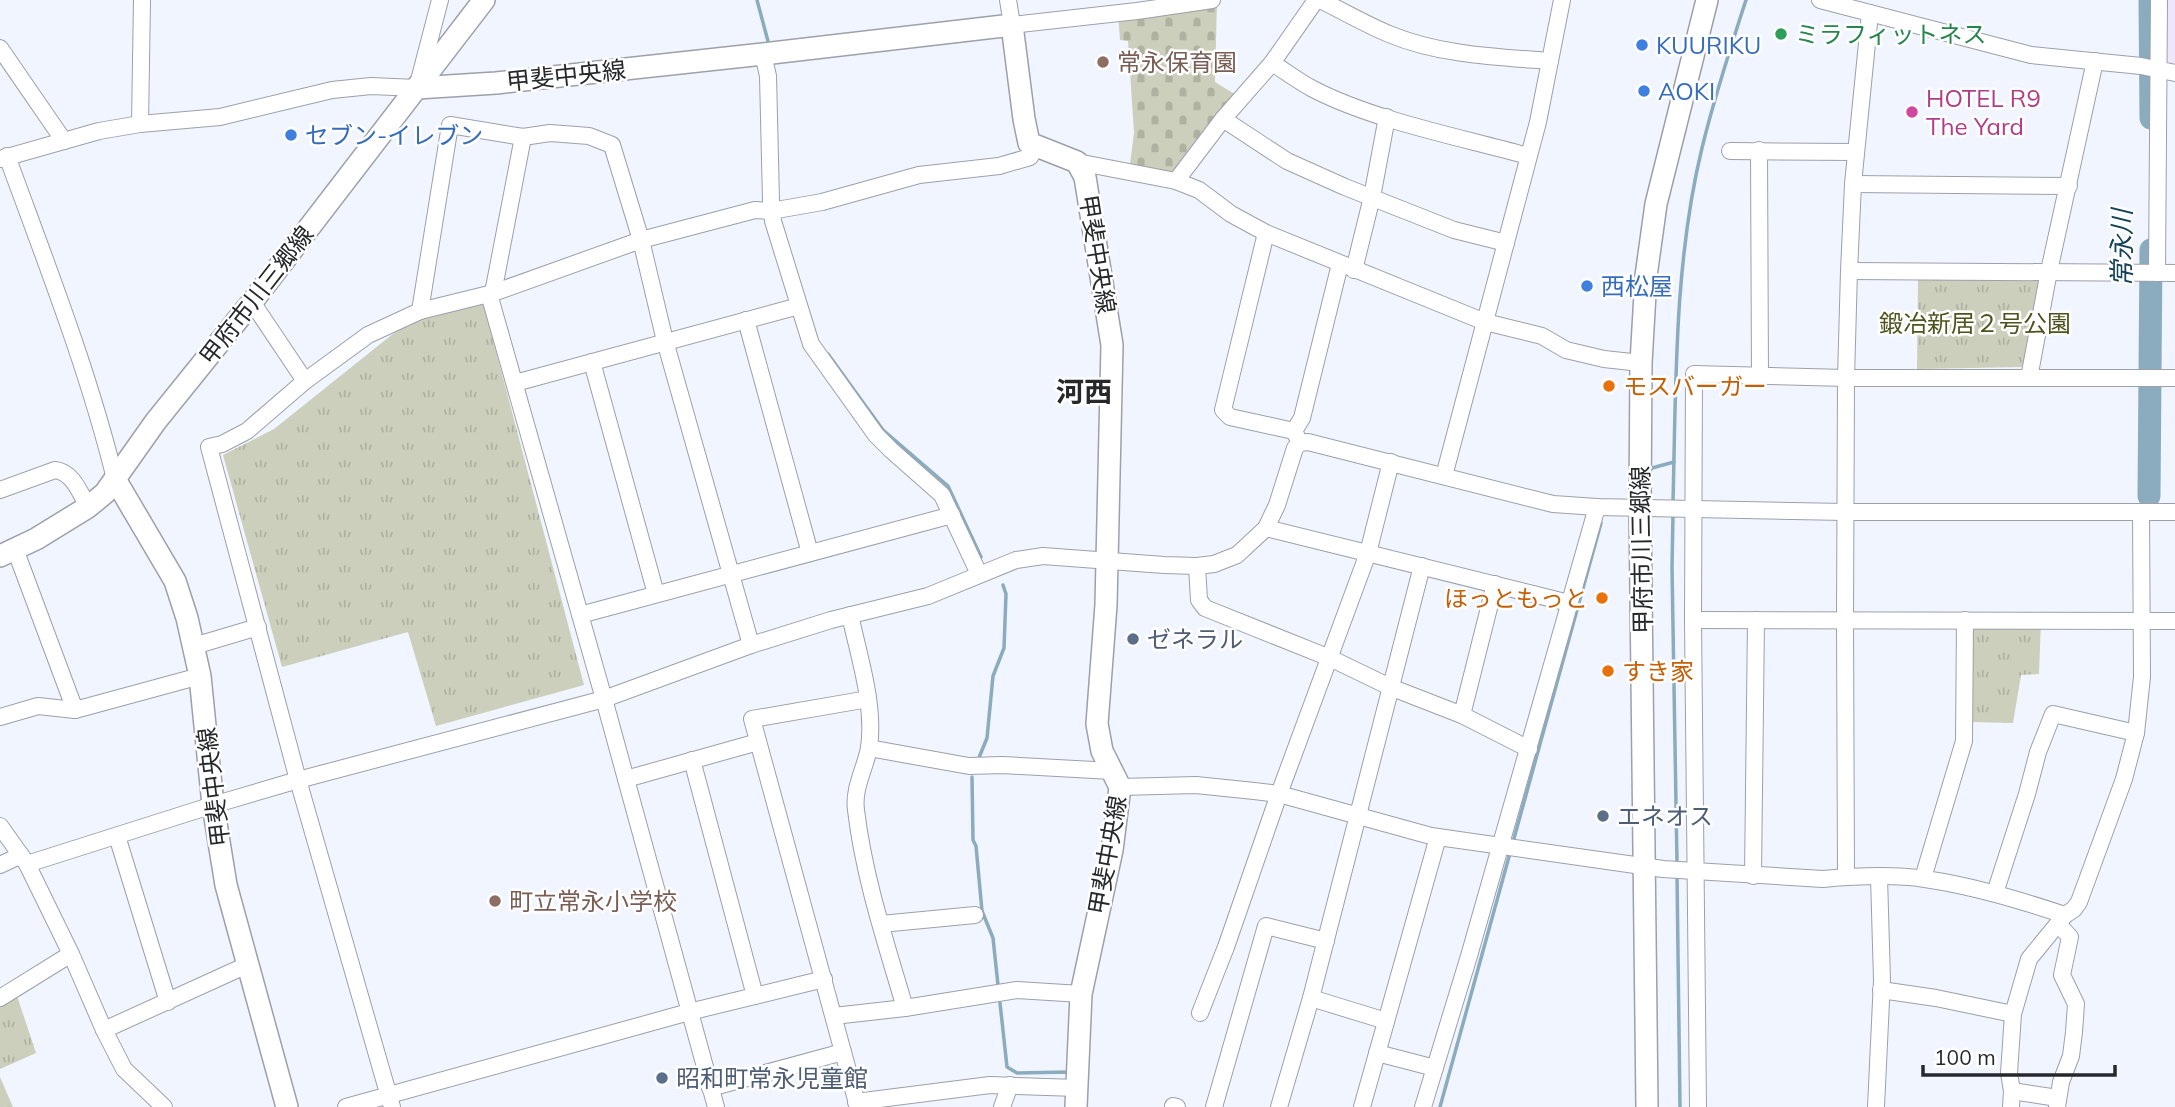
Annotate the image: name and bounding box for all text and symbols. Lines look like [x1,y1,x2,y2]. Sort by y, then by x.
place label: ミラフィットネス [1795,19,1987,49]
marker: ミラフィットネス [1773,26,1789,42]
place label: KUURIKU [1656,30,1761,60]
marker: KUURIKU [1634,37,1650,53]
place label: 常永保育園 [1117,47,1237,77]
street label: 甲斐中央線 [505,54,627,96]
marker: 常永保育園 [1095,54,1111,70]
place label: AOKI [1658,76,1715,106]
marker: AOKI [1636,83,1652,99]
place label: HOTEL R9 The Yard [1926,83,2041,141]
marker: HOTEL R9 The Yard [1904,104,1920,120]
place label: セブン-イレブン [305,120,483,150]
marker: セブン-イレブン [283,127,299,143]
street label: 甲斐中央線 [1074,192,1122,316]
water label: 常永川 [2105,206,2138,287]
street label: 甲府市川三郷線 [192,220,320,370]
place label: 西松屋 [1601,271,1673,301]
marker: 西松屋 [1579,278,1595,294]
park label: 鍛冶新居２号公園 [1879,308,2071,338]
place label: モスバーガー [1623,371,1767,401]
district label: 河西 [1056,374,1112,409]
marker: モスバーガー [1601,378,1617,394]
street label: 甲府市川三郷線 [1625,466,1657,634]
place label: ほっともっと [1444,583,1588,613]
marker: ほっともっと [1594,590,1610,606]
place label: ゼネラル [1147,624,1243,654]
marker: ゼネラル [1125,631,1141,647]
place label: すき家 [1622,656,1694,686]
marker: すき家 [1600,663,1616,679]
street label: 甲斐中央線 [191,726,235,848]
street label: 甲斐中央線 [1082,793,1132,917]
place label: エネオス [1617,801,1713,831]
marker: エネオス [1595,808,1611,824]
place label: 町立常永小学校 [509,886,677,916]
marker: 町立常永小学校 [487,893,503,909]
scale bar [1923,1034,2116,1078]
text: 100 m [1934,1044,1996,1070]
place label: 昭和町常永児童館 [676,1063,868,1093]
marker: 昭和町常永児童館 [654,1070,670,1086]

